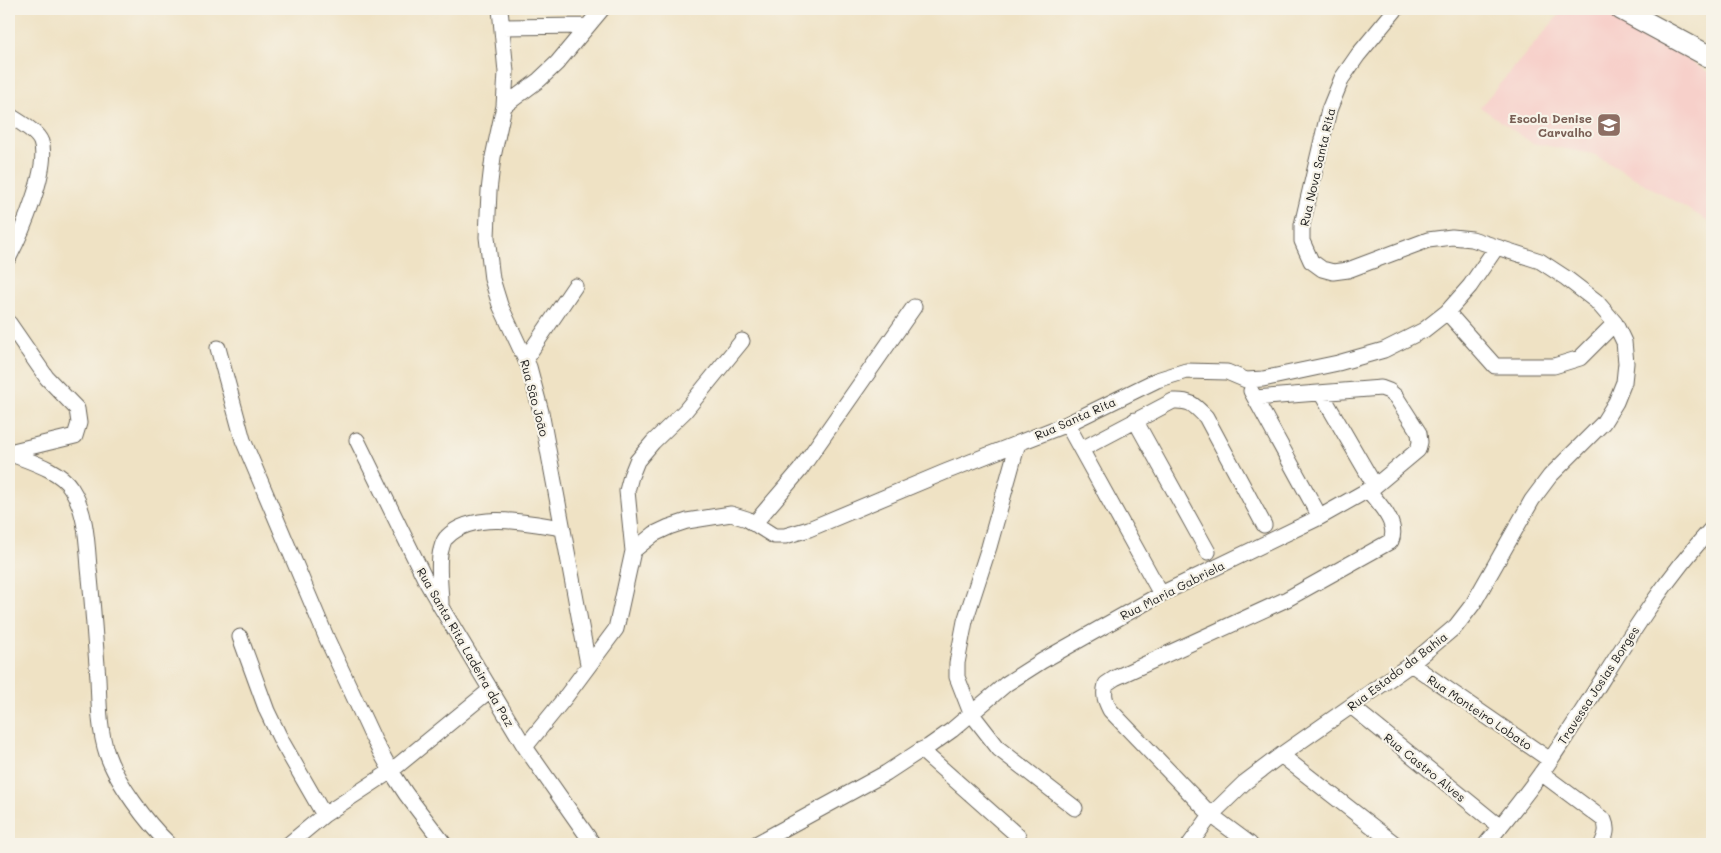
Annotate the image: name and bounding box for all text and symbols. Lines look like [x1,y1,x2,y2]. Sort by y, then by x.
street label: Rua Nova Santa Rita [1296,106,1338,228]
place label: Escola Denise Carvalho [1509,110,1592,140]
school or university icon: Escola Denise Carvalho [1596,112,1622,138]
street label: Rua São João [517,358,553,438]
street label: Rua Santa Rita [1032,393,1118,443]
street label: Rua Maria Gabriela [1117,557,1227,623]
street label: Rua Santa Rita Ladeira da Paz [414,565,518,730]
street label: Travessa Josias Borges [1554,623,1642,747]
street label: Rua Estado da Bahia [1344,628,1450,714]
street label: Rua Monteiro Lobato [1424,671,1536,753]
street label: Rua Castro Alves [1381,729,1469,805]

